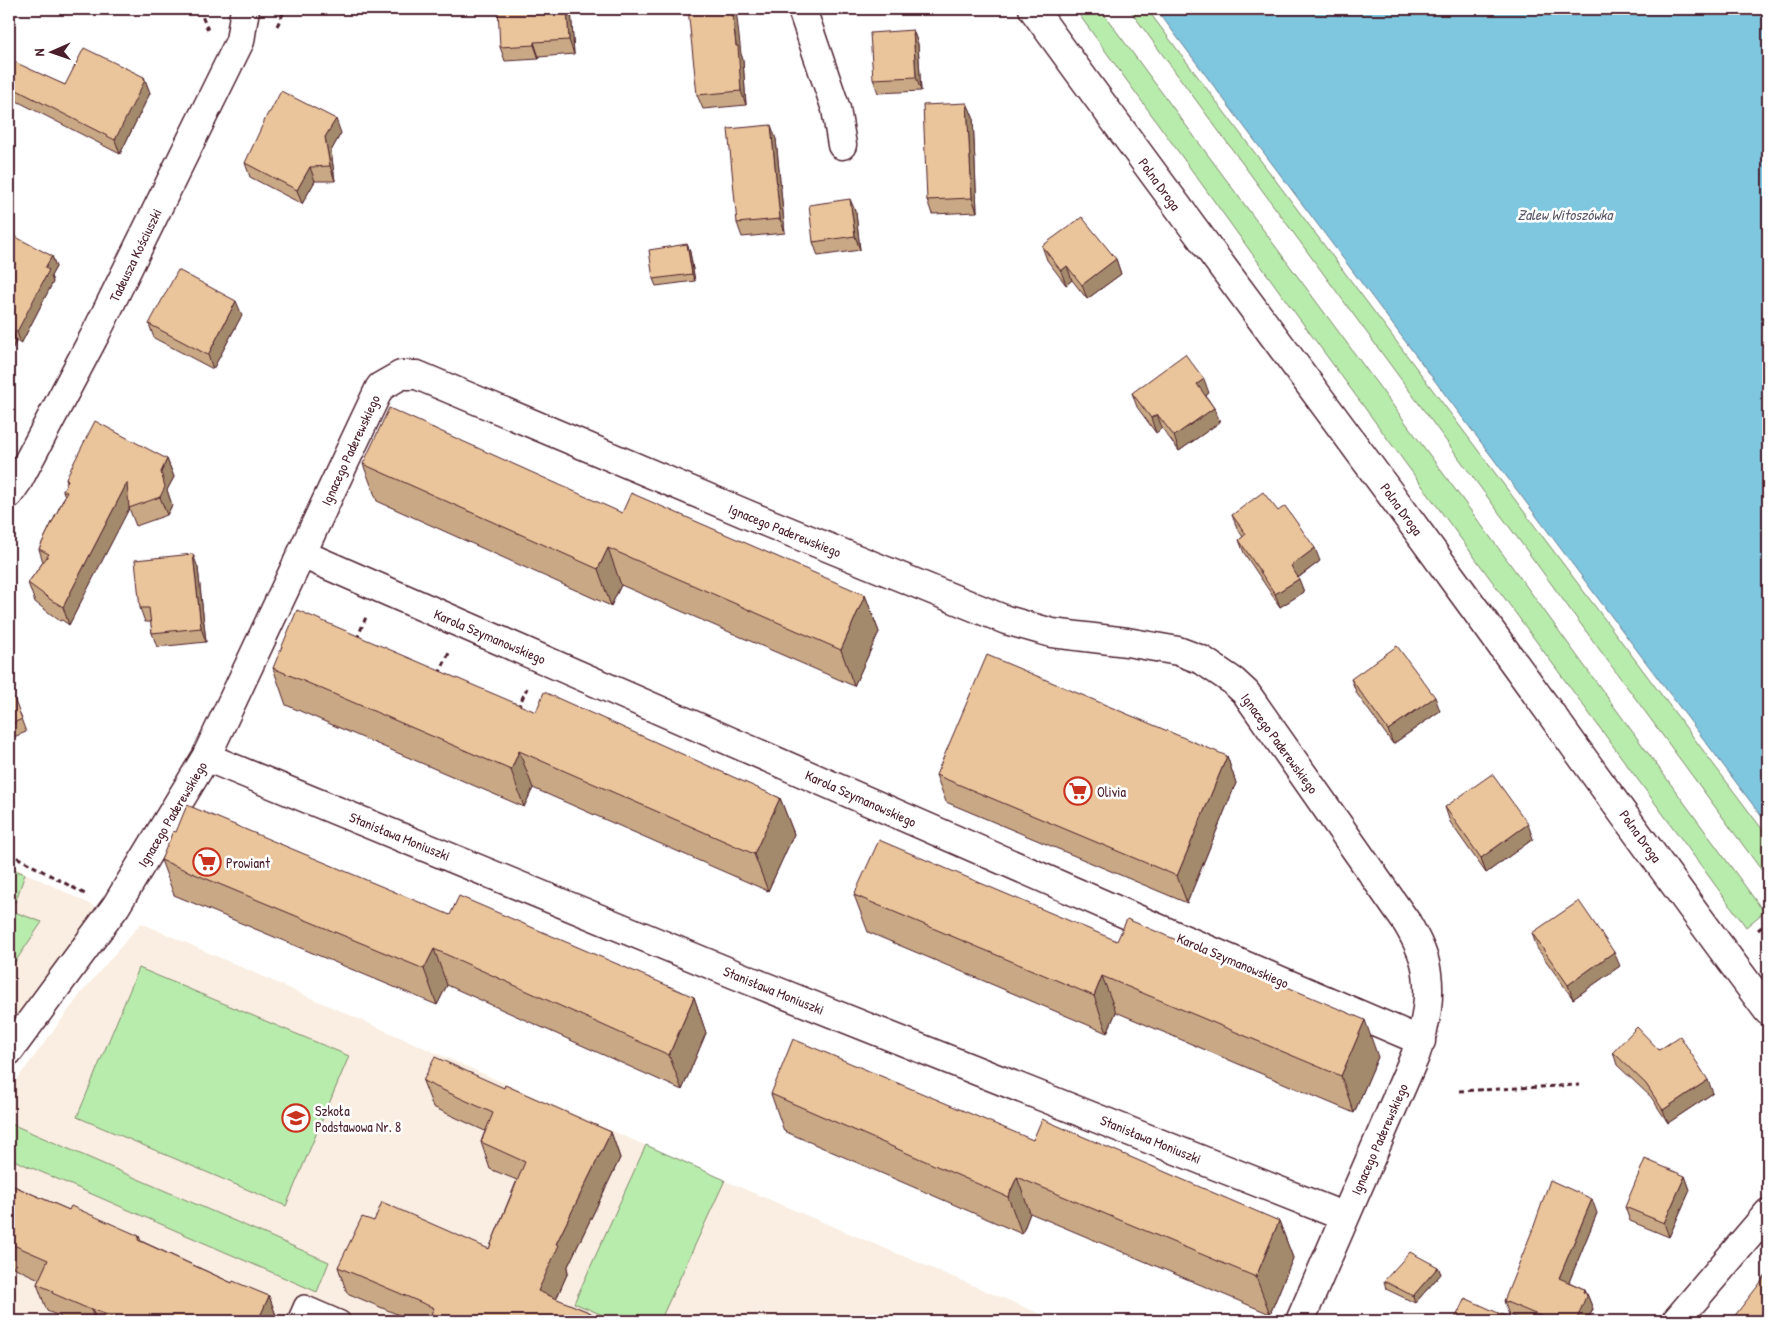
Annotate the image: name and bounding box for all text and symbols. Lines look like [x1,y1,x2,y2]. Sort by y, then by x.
north arrow [28,28,78,78]
text: N [29,48,48,57]
street label: Polna Droga [1134,154,1186,215]
water label: Zalew Witoszówka [1518,204,1615,225]
street label: Tadeusza Kościuszki [104,205,166,305]
street label: Ignacego Paderewskiego [316,391,385,509]
street label: Polna Droga [1376,479,1428,540]
street label: Ignacego Paderewskiego [725,499,844,562]
street label: Karola Szymanowskiego [431,604,549,669]
street label: Ignacego Paderewskiego [1236,689,1323,798]
street label: Ignacego Paderewskiego [133,757,212,871]
street label: Karola Szymanowskiego [802,765,920,832]
supermarket icon: Olivia [1063,776,1093,806]
place label: Olivia [1097,782,1126,801]
street label: Polna Droga [1615,806,1667,867]
street label: Stanisława Moniuszki [347,807,453,865]
supermarket icon: Prowiant [192,847,222,877]
place label: Prowiant [226,853,270,872]
street label: Karola Szymanowskiego [1174,928,1292,993]
street label: Stanisława Moniuszki [721,961,827,1019]
street label: Ignacego Paderewskiego [1346,1080,1413,1198]
place label: Szkoła Podstawowa Nr. 8 [315,1101,401,1136]
school or university icon: Szkoła Podstawowa Nr. 8 [281,1103,311,1133]
street label: Stanisława Moniuszki [1098,1110,1204,1168]

